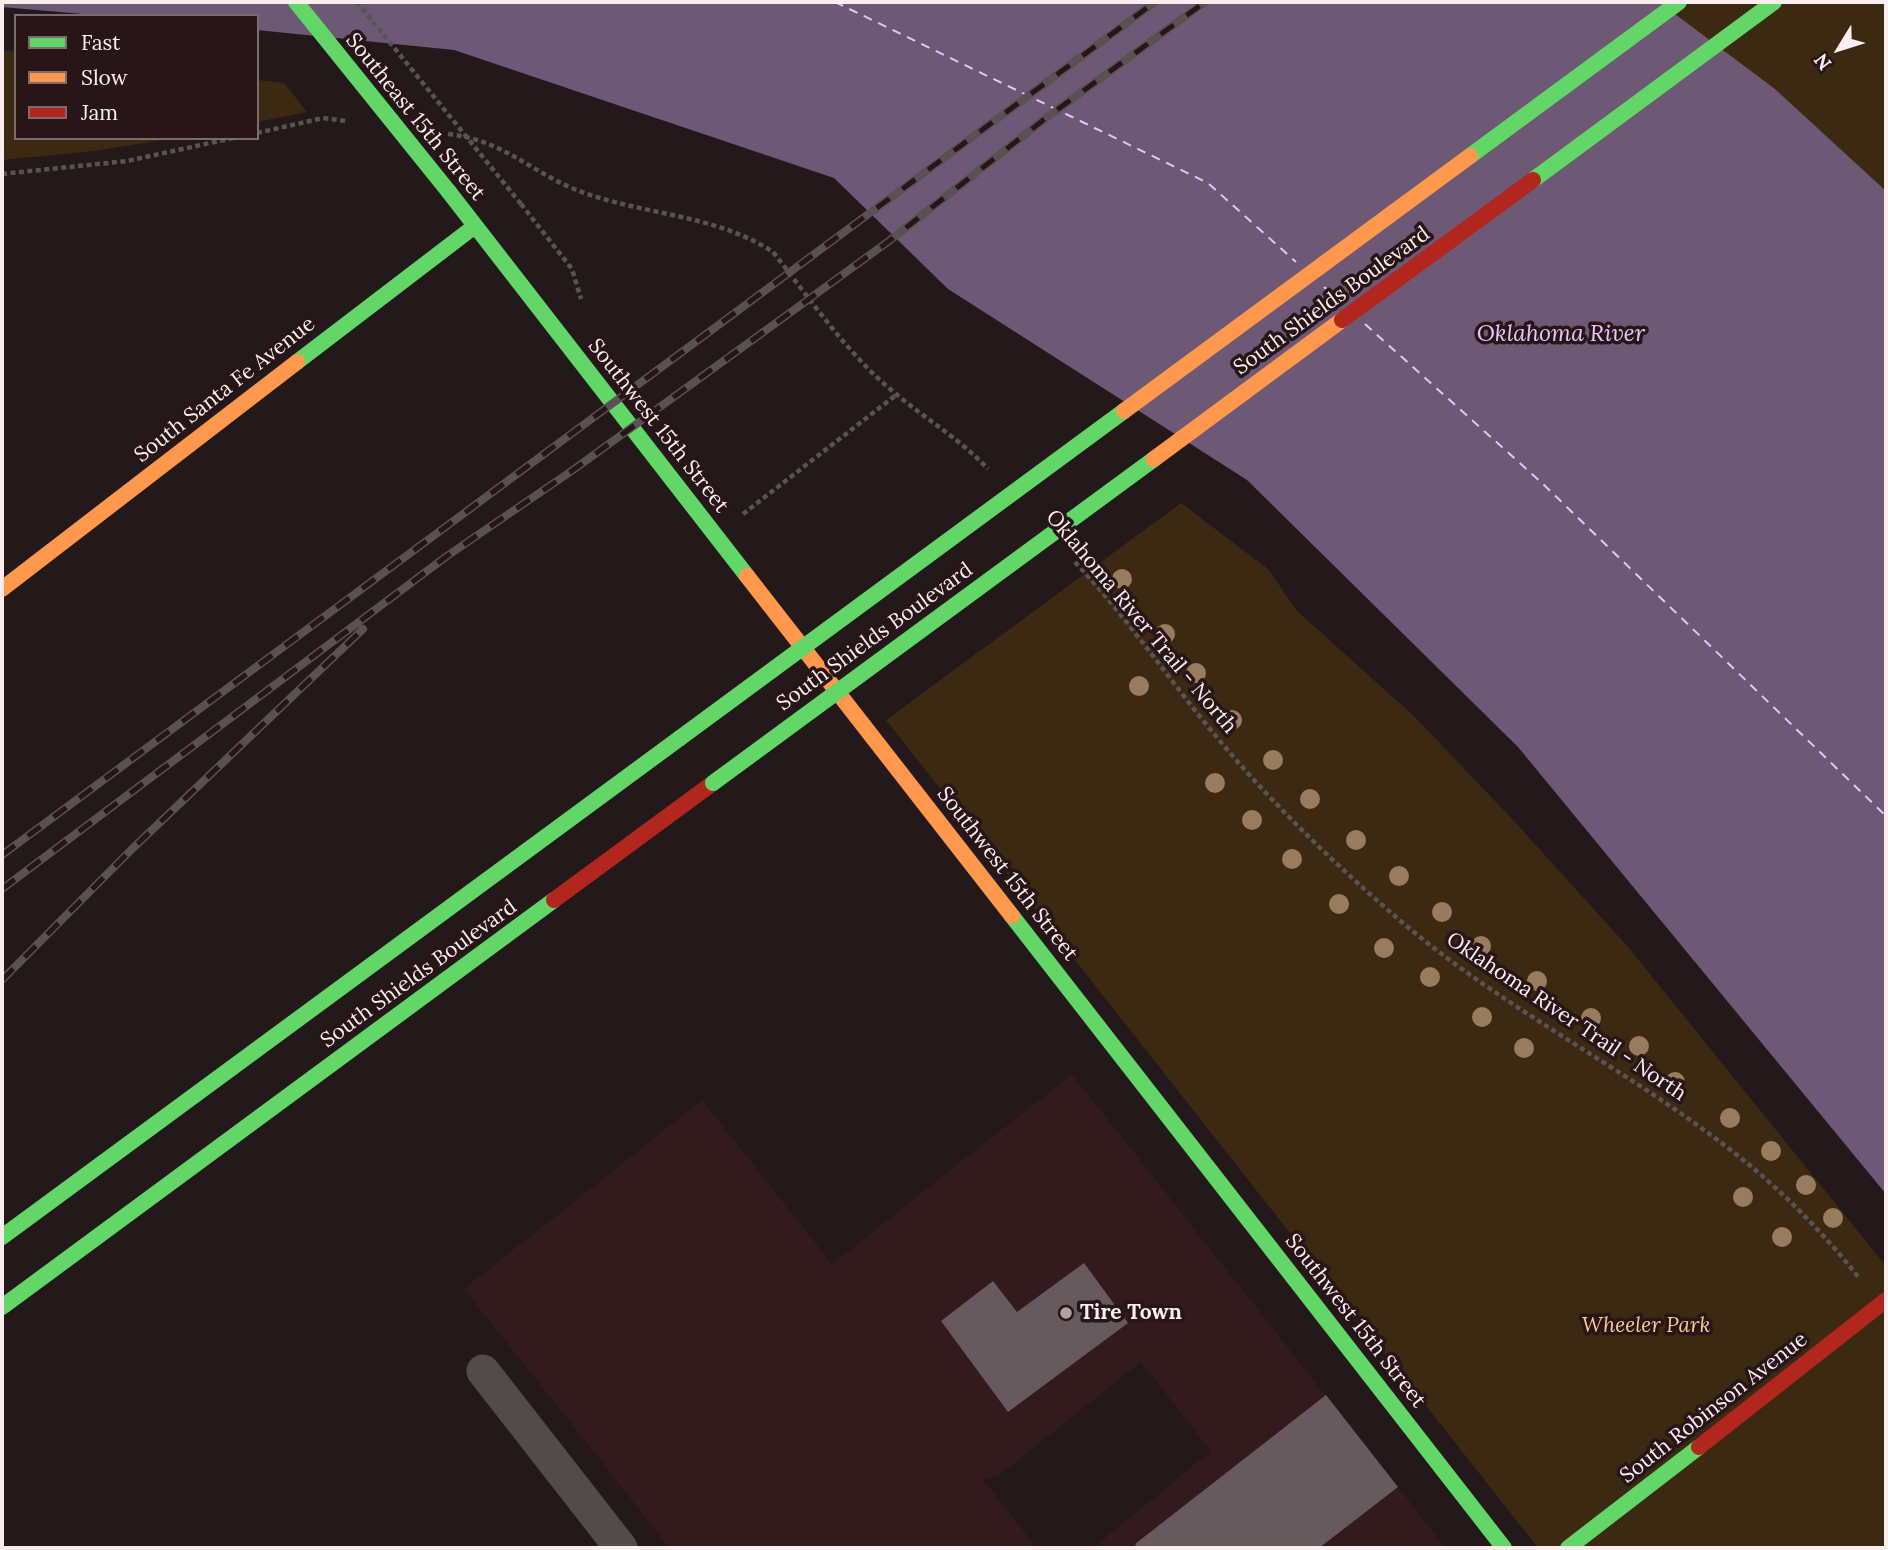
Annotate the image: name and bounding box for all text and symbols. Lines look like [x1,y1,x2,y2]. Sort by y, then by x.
legend [14,14,259,140]
north arrow [1804,14,1874,84]
street label: Southeast 15th Street [340,28,490,206]
text: Fast [81,29,120,56]
text: N [1808,49,1836,75]
text: Slow [81,64,128,91]
text: Jam [81,99,118,126]
street label: South Shields Boulevard [1229,221,1435,381]
street label: South Santa Fe Avenue [130,312,320,468]
water label: Oklahoma River [1477,320,1645,348]
street label: Southwest 15th Street [582,334,734,518]
street label: Oklahoma River Trail - North [1040,505,1242,739]
street label: South Shields Boulevard [772,557,978,717]
street label: Southwest 15th Street [931,782,1083,966]
street label: South Shields Boulevard [316,894,522,1054]
street label: Oklahoma River Trail - North [1441,927,1691,1107]
street label: Southwest 15th Street [1279,1229,1431,1413]
place label: Tire Town [1080,1300,1182,1326]
marker: Tire Town [1058,1305,1074,1321]
park label: Wheeler Park [1582,1313,1710,1339]
street label: South Robinson Avenue [1615,1327,1813,1489]

